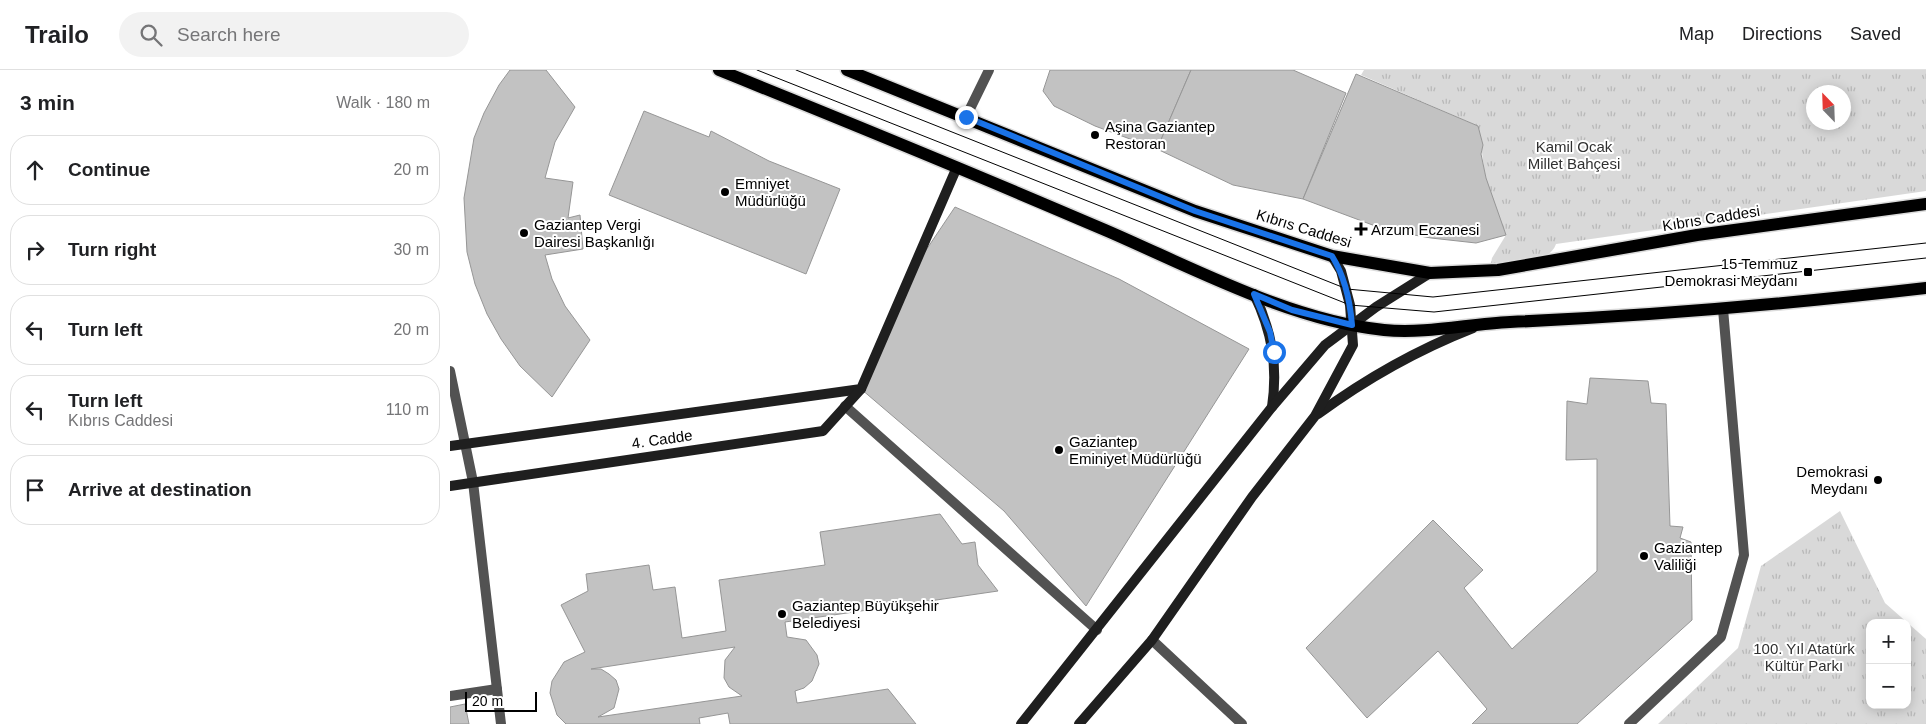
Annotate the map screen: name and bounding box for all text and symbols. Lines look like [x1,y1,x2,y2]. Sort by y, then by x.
search box [119,12,469,57]
text: Trailo [25,21,89,48]
icon: search [137,21,165,49]
text: Search here [177,24,281,45]
text: Map [1679,24,1714,44]
text: Directions [1742,24,1822,44]
text: Saved [1850,24,1901,44]
north arrow [1806,85,1851,130]
text: 3 min [20,91,75,114]
text: Walk · 180 m [336,94,430,111]
route end [955,106,978,129]
place label: Aşina Gaziantep Restoran [1105,118,1215,152]
marker: Aşina Gaziantep Restoran [1089,129,1101,141]
park label: Kamil Ocak Millet Bahçesi [1528,138,1620,172]
icon: ahead [21,156,49,184]
text: Continue [68,159,150,180]
text: 20 m [393,161,429,178]
place label: Emniyet Müdürlüğü [735,175,806,209]
marker: Emniyet Müdürlüğü [719,186,731,198]
street label: Kıbrıs Caddesi [1661,202,1761,234]
street label: Kıbrıs Caddesi [1254,205,1354,251]
place label: Gaziantep Vergi Dairesi Başkanlığı [534,216,655,250]
place label: Arzum Eczanesi [1371,221,1479,238]
marker: Arzum Eczanesi [1355,223,1367,235]
marker: Gaziantep Vergi Dairesi Başkanlığı [518,227,530,239]
icon: right [21,236,49,264]
text: Turn right [68,239,156,260]
text: 30 m [393,241,429,258]
place label: 15 Temmuz Demokrasi Meydanı [1665,255,1798,289]
marker: 15 Temmuz Demokrasi Meydanı [1802,266,1814,278]
icon: left [21,316,49,344]
text: Turn left [68,319,143,340]
text: 20 m [393,321,429,338]
route start [1263,341,1286,364]
text: Turn left [68,390,143,411]
icon: left [21,396,49,424]
text: 110 m [386,401,429,418]
text: Kıbrıs Caddesi [68,412,173,429]
street label: 4. Cadde [631,426,693,452]
place label: Gaziantep Eminiyet Müdürlüğü [1069,433,1202,467]
marker: Gaziantep Eminiyet Müdürlüğü [1053,444,1065,456]
place label: Demokrasi Meydanı [1796,463,1868,497]
marker: Demokrasi Meydanı [1872,474,1884,486]
icon: arrive [21,476,49,504]
text: Arrive at destination [68,479,252,500]
place label: Gaziantep Valiliği [1654,539,1722,573]
marker: Gaziantep Valiliği [1638,550,1650,562]
place label: Gaziantep Büyükşehir Belediyesi [792,597,939,631]
marker: Gaziantep Büyükşehir Belediyesi [776,608,788,620]
map controls [1866,619,1911,709]
button: + [1866,619,1911,664]
park label: 100. Yıl Atatürk Kültür Parkı [1753,640,1855,674]
button: − [1866,664,1911,709]
scale bar [465,689,538,712]
text: 20 m [472,693,503,709]

